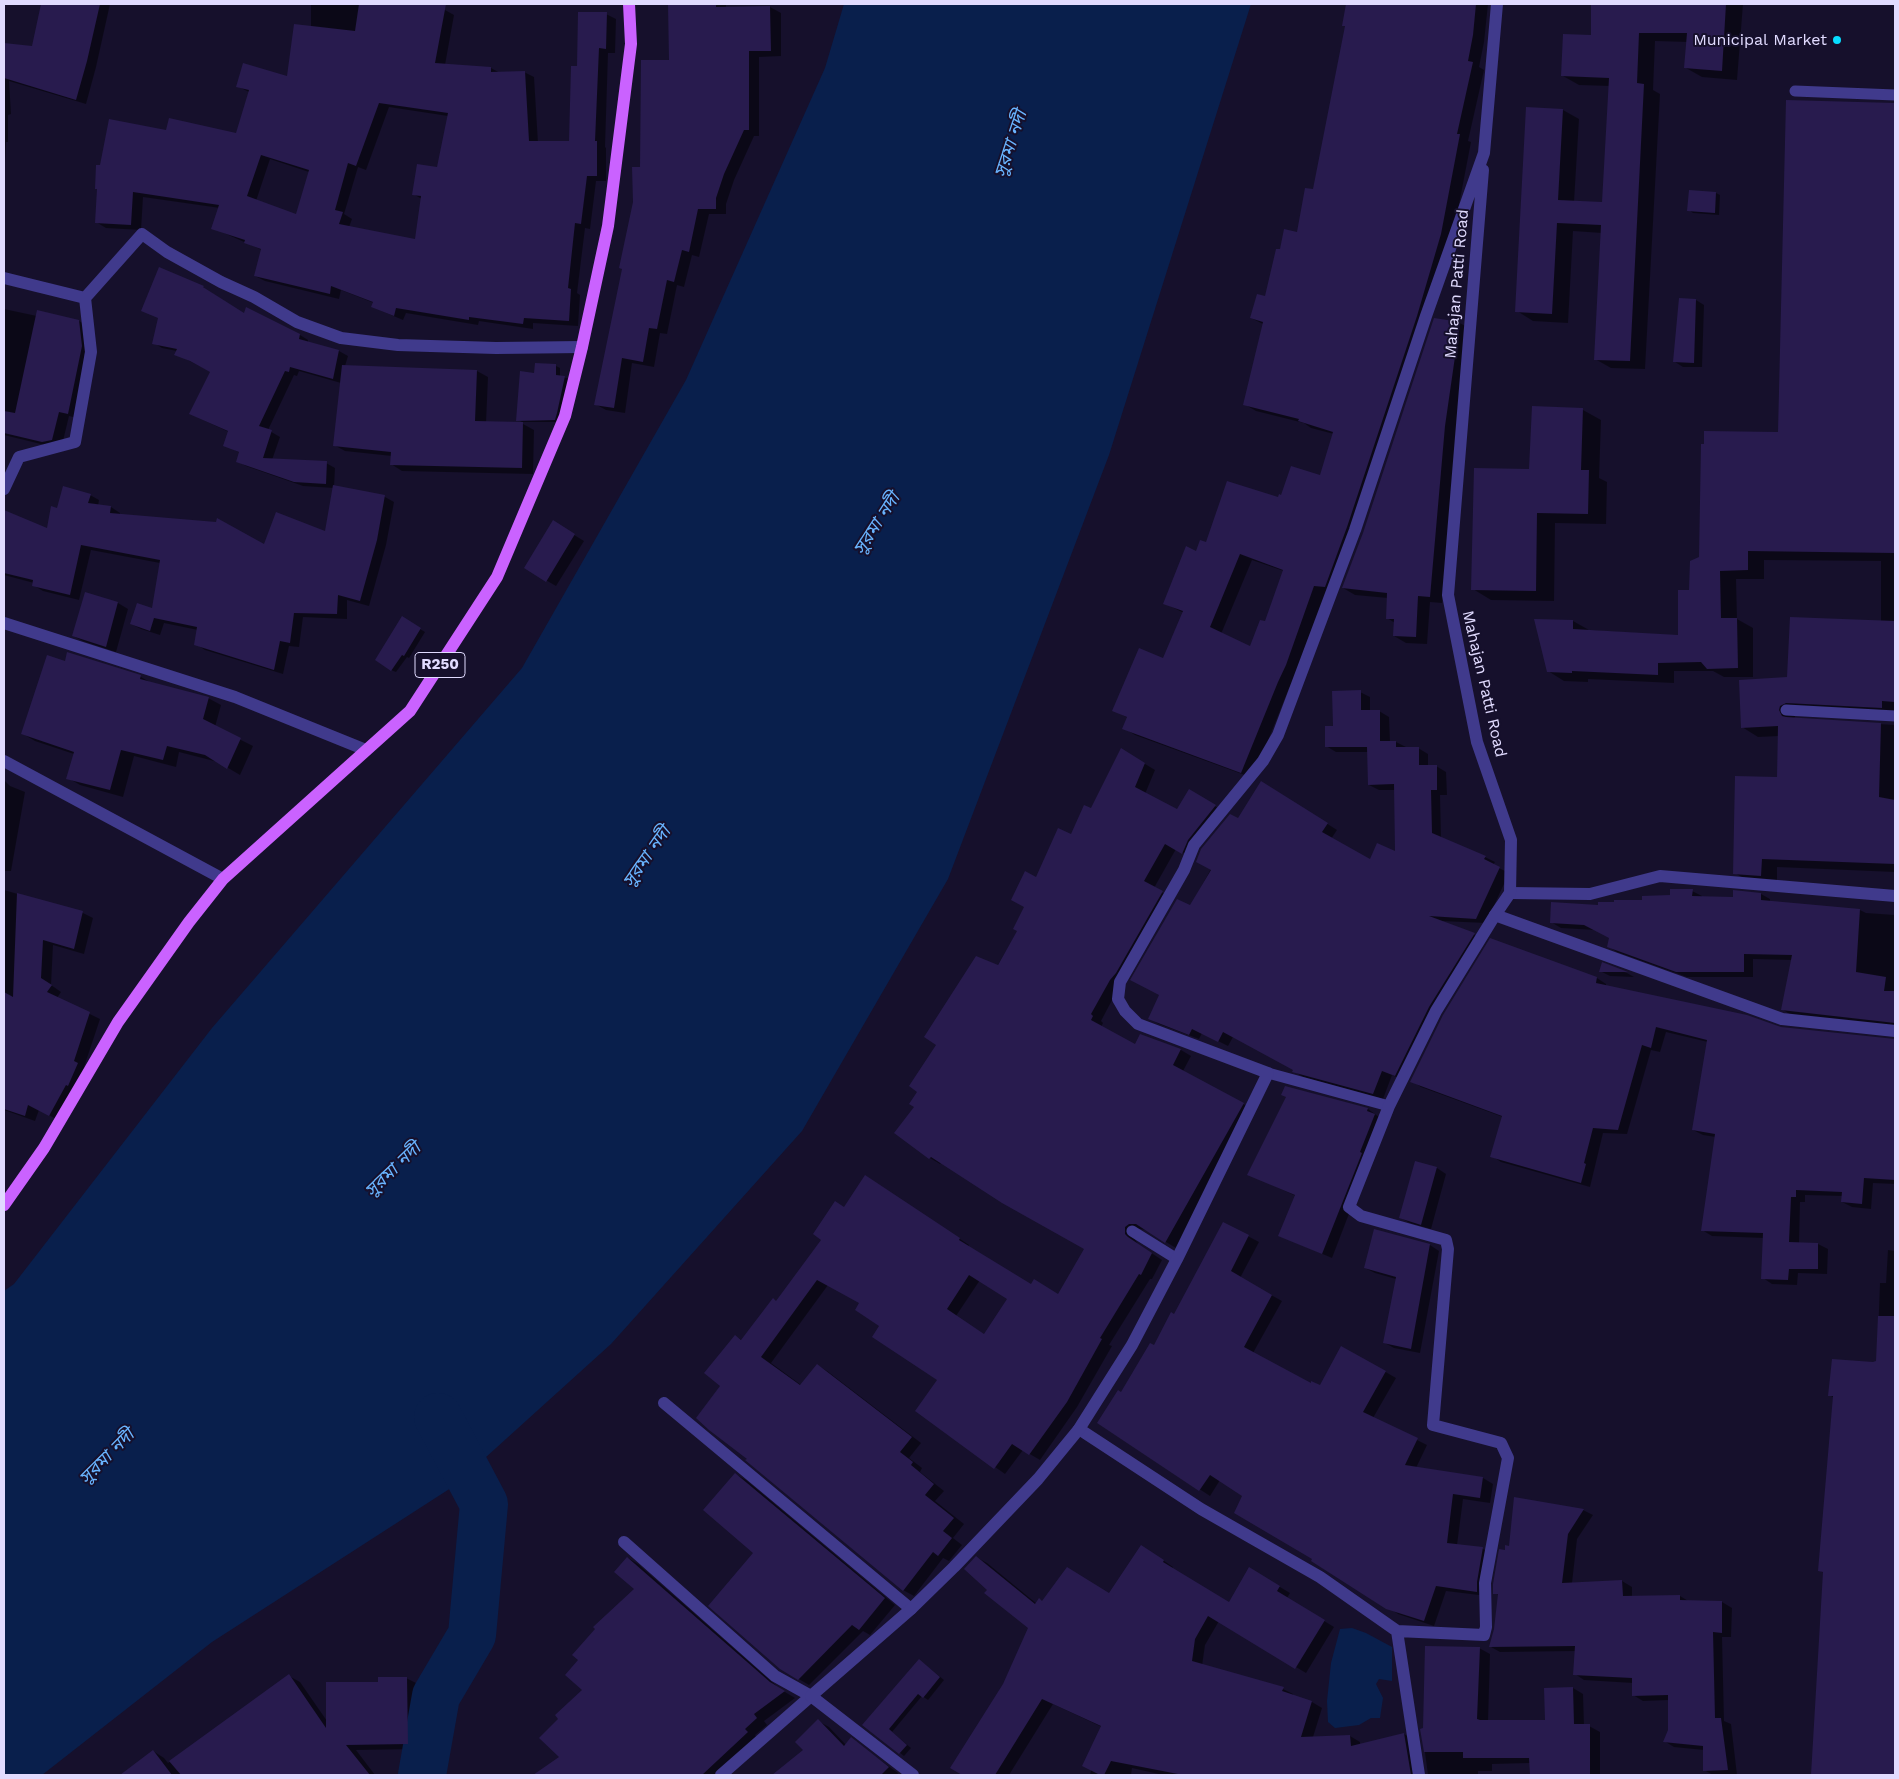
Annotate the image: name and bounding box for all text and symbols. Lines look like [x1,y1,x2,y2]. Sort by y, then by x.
place label: Municipal Market [1693,30,1827,50]
marker: Municipal Market [1831,34,1843,46]
water label: সুরমা নদী [990,108,1032,180]
street label: Mahajan Patti Road [1441,208,1473,360]
water label: সুরমা নদী [849,489,905,559]
street label: Mahajan Patti Road [1458,609,1510,759]
road number: R250 [415,652,465,678]
water label: সুরমা নদী [618,822,676,892]
water label: সুরমা নদী [361,1138,425,1202]
water label: সুরমা নদী [75,1425,139,1489]

